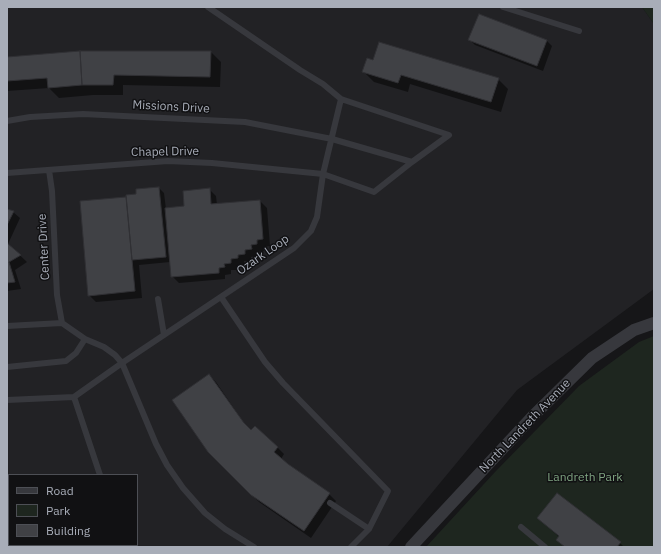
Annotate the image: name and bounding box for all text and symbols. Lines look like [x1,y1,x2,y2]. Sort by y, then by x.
street label: Missions Drive [132,98,210,116]
street label: Chapel Drive [131,144,199,160]
street label: Center Drive [35,213,53,281]
street label: Ozark Loop [234,232,292,278]
street label: North Landreth Avenue [477,376,573,476]
park label: Landreth Park [547,471,623,485]
legend [8,474,138,546]
text: Road [46,483,74,498]
text: Park [46,503,70,518]
text: Building [46,523,90,538]

